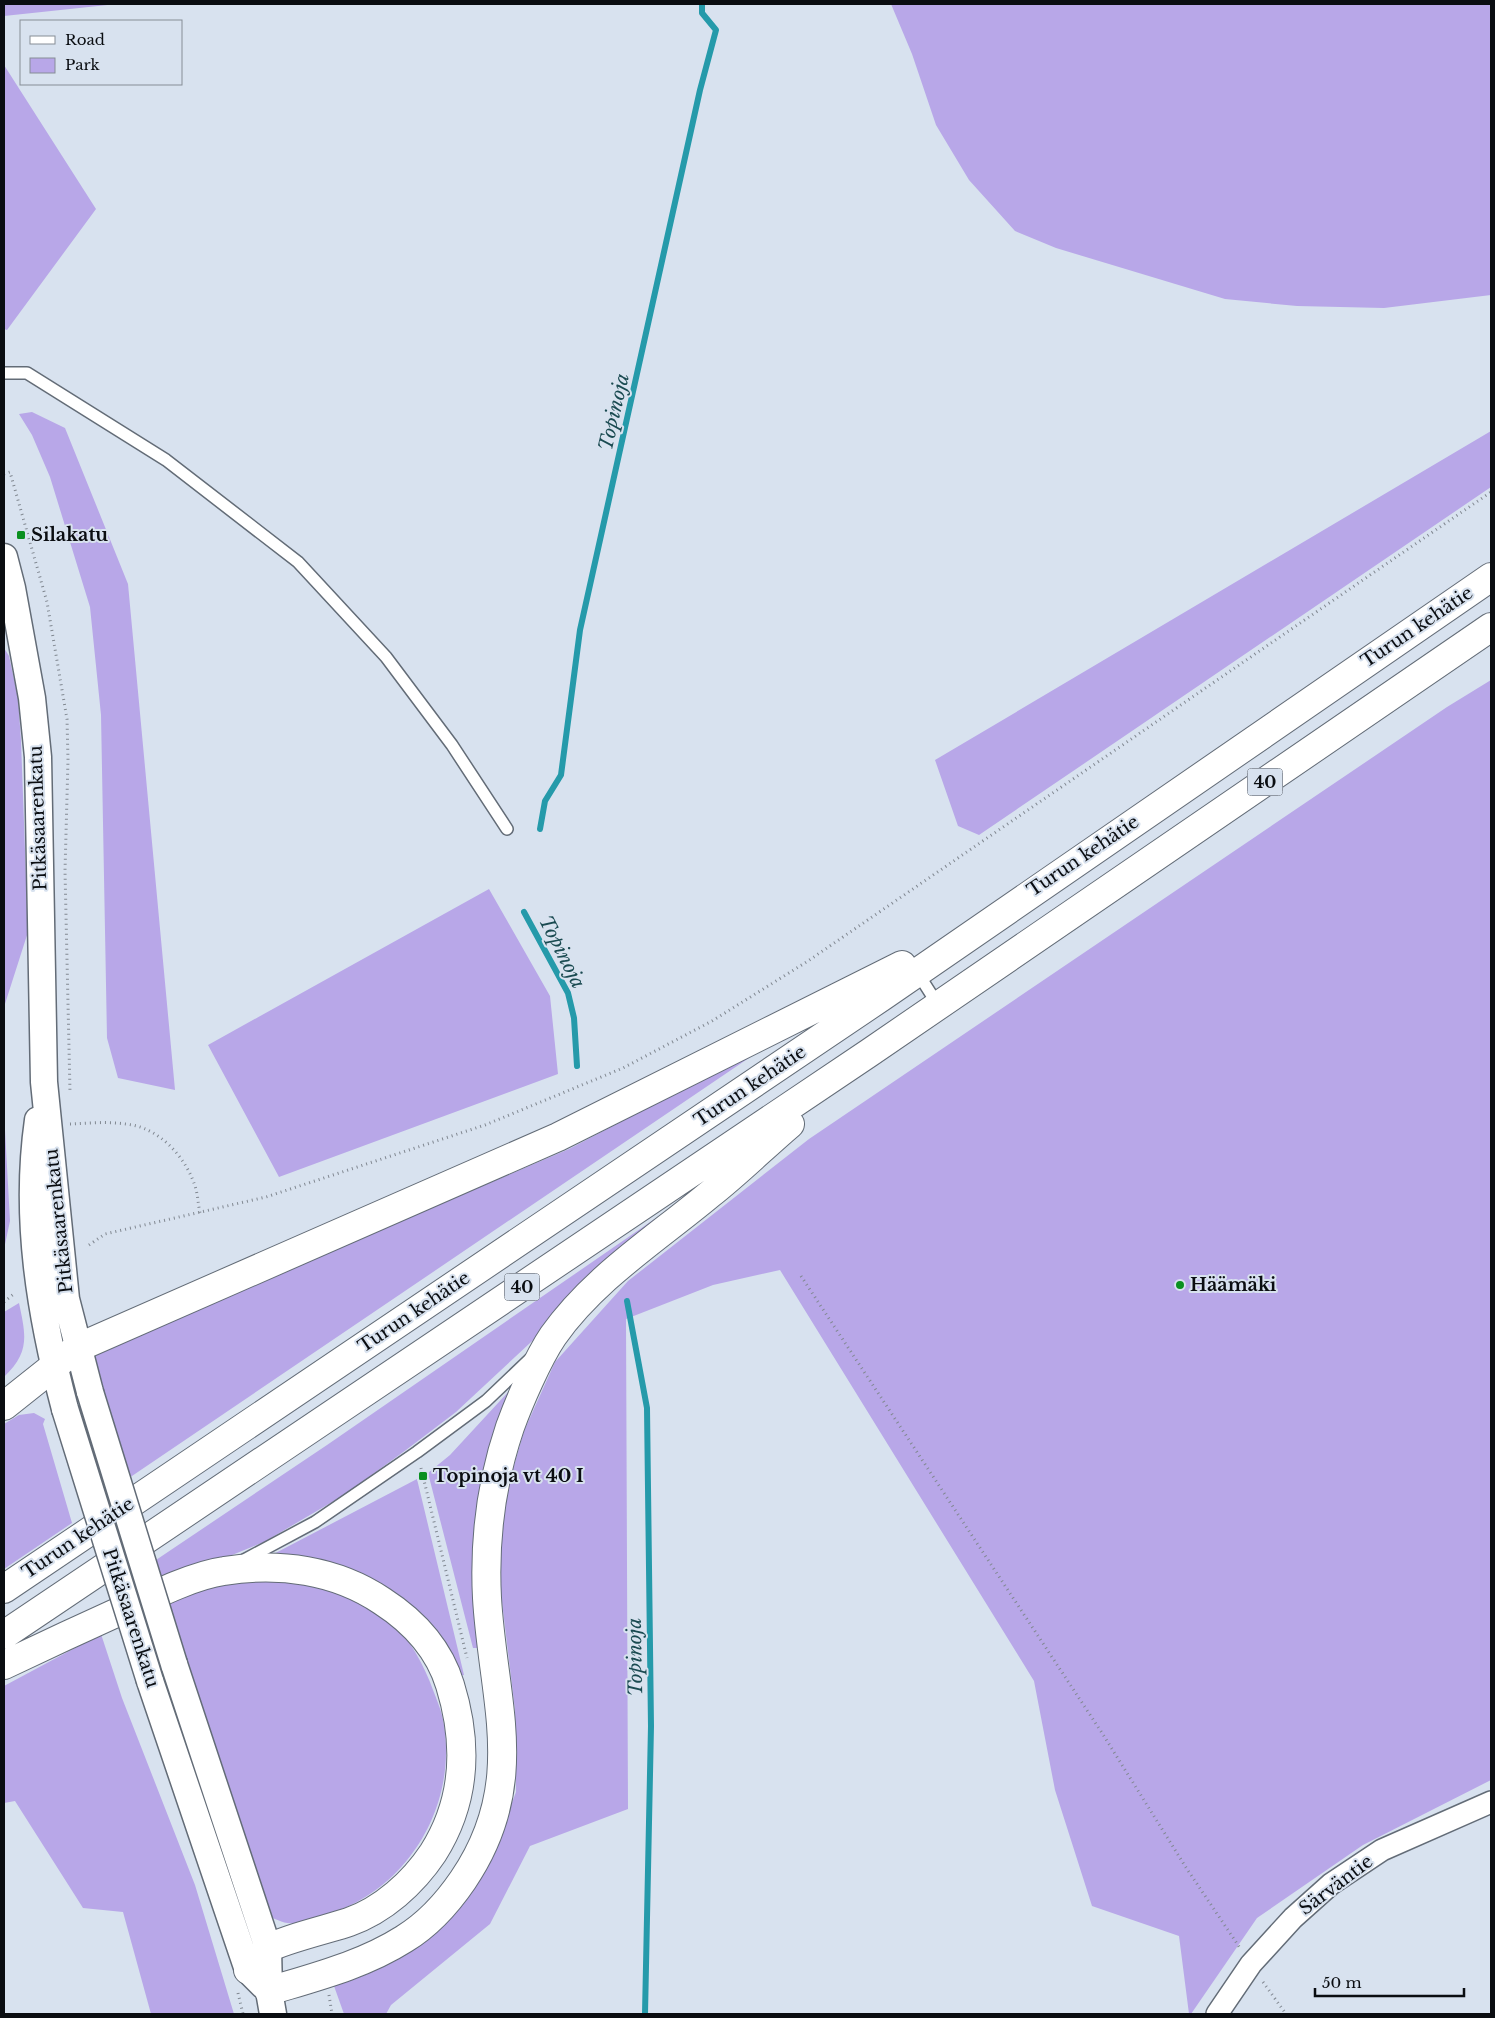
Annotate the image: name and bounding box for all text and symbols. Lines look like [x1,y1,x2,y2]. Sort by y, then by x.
legend [20,20,182,85]
text: Road [65,30,105,49]
text: Park [65,55,101,74]
water label: Topinoja [594,371,634,453]
place label: Silakatu [31,524,108,546]
marker: Silakatu [15,529,27,541]
street label: Turun kehätie [1357,582,1477,672]
street label: Pitkäsaarenkatu [24,745,52,891]
road number: 40 [1248,769,1282,796]
street label: Turun kehätie [1023,811,1143,901]
water label: Topinoja [534,912,590,992]
street label: Turun kehätie [690,1041,810,1131]
street label: Pitkäsaarenkatu [40,1147,78,1295]
street label: Turun kehätie [354,1267,474,1357]
road number: 40 [504,1274,540,1300]
place label: Häämäki [1190,1274,1277,1296]
marker: Häämäki [1174,1279,1186,1291]
place label: Topinoja vt 40 I [433,1465,584,1487]
marker: Topinoja vt 40 I [417,1470,429,1482]
street label: Turun kehätie [18,1493,138,1583]
street label: Pitkäsaarenkatu [98,1545,164,1691]
water label: Topinoja [623,1617,647,1696]
street label: Särväntie [1295,1850,1377,1920]
scale bar [1315,1966,1464,1998]
text: 50 m [1322,1973,1362,1992]

